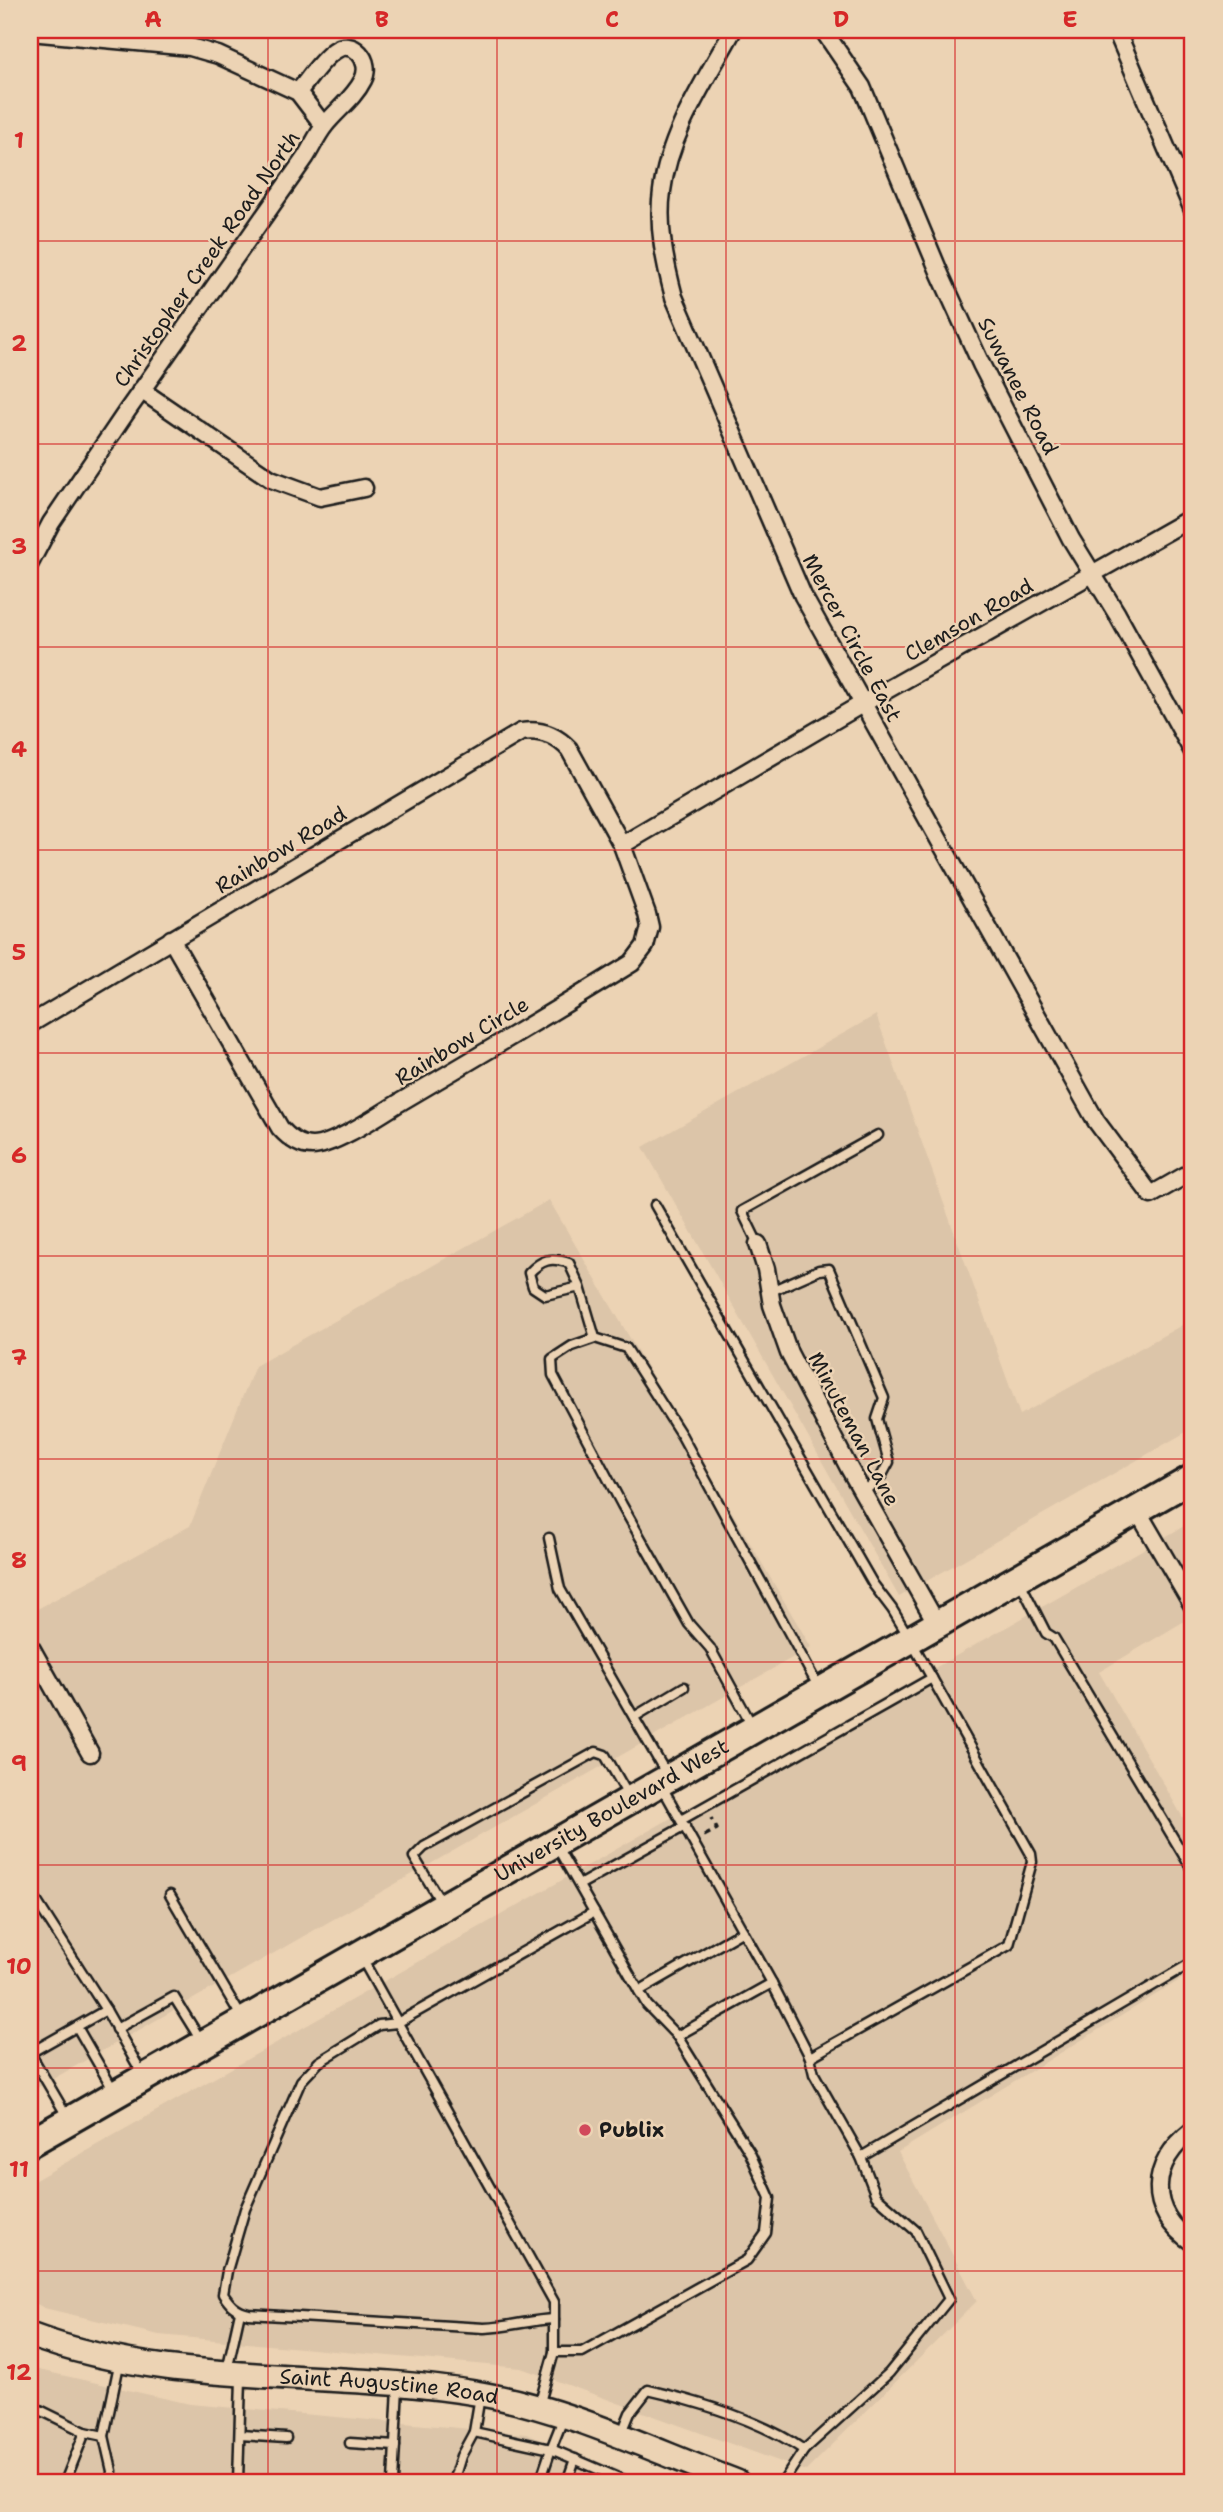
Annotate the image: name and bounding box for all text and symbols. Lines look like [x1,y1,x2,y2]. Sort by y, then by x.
text: A [144,4,162,34]
text: B [375,4,389,34]
text: C [605,4,619,34]
text: D [833,4,849,34]
text: E [1062,4,1078,34]
text: 1 [14,125,24,155]
street label: Christopher Creek Road North [107,125,307,393]
street label: Suwanee Road [971,313,1065,459]
text: 2 [11,328,27,358]
text: 3 [11,531,27,561]
street label: Mercer Circle East [796,549,908,727]
street label: Clemson Road [900,572,1038,668]
text: 4 [11,734,27,764]
street label: Rainbow Road [210,800,352,900]
text: 5 [12,937,26,967]
street label: Rainbow Circle [390,990,534,1092]
text: 6 [11,1140,27,1170]
text: 7 [11,1342,27,1372]
street label: Minuteman Lane [802,1347,906,1511]
text: 8 [11,1545,27,1575]
street label: University Boulevard West [489,1732,734,1889]
text: 9 [11,1748,27,1778]
text: 10 [6,1951,32,1981]
place label: Publix [599,2116,664,2144]
marker: Publix [577,2122,593,2138]
text: 11 [9,2154,29,2184]
text: 12 [6,2357,32,2387]
street label: Saint Augustine Road [279,2363,501,2411]

